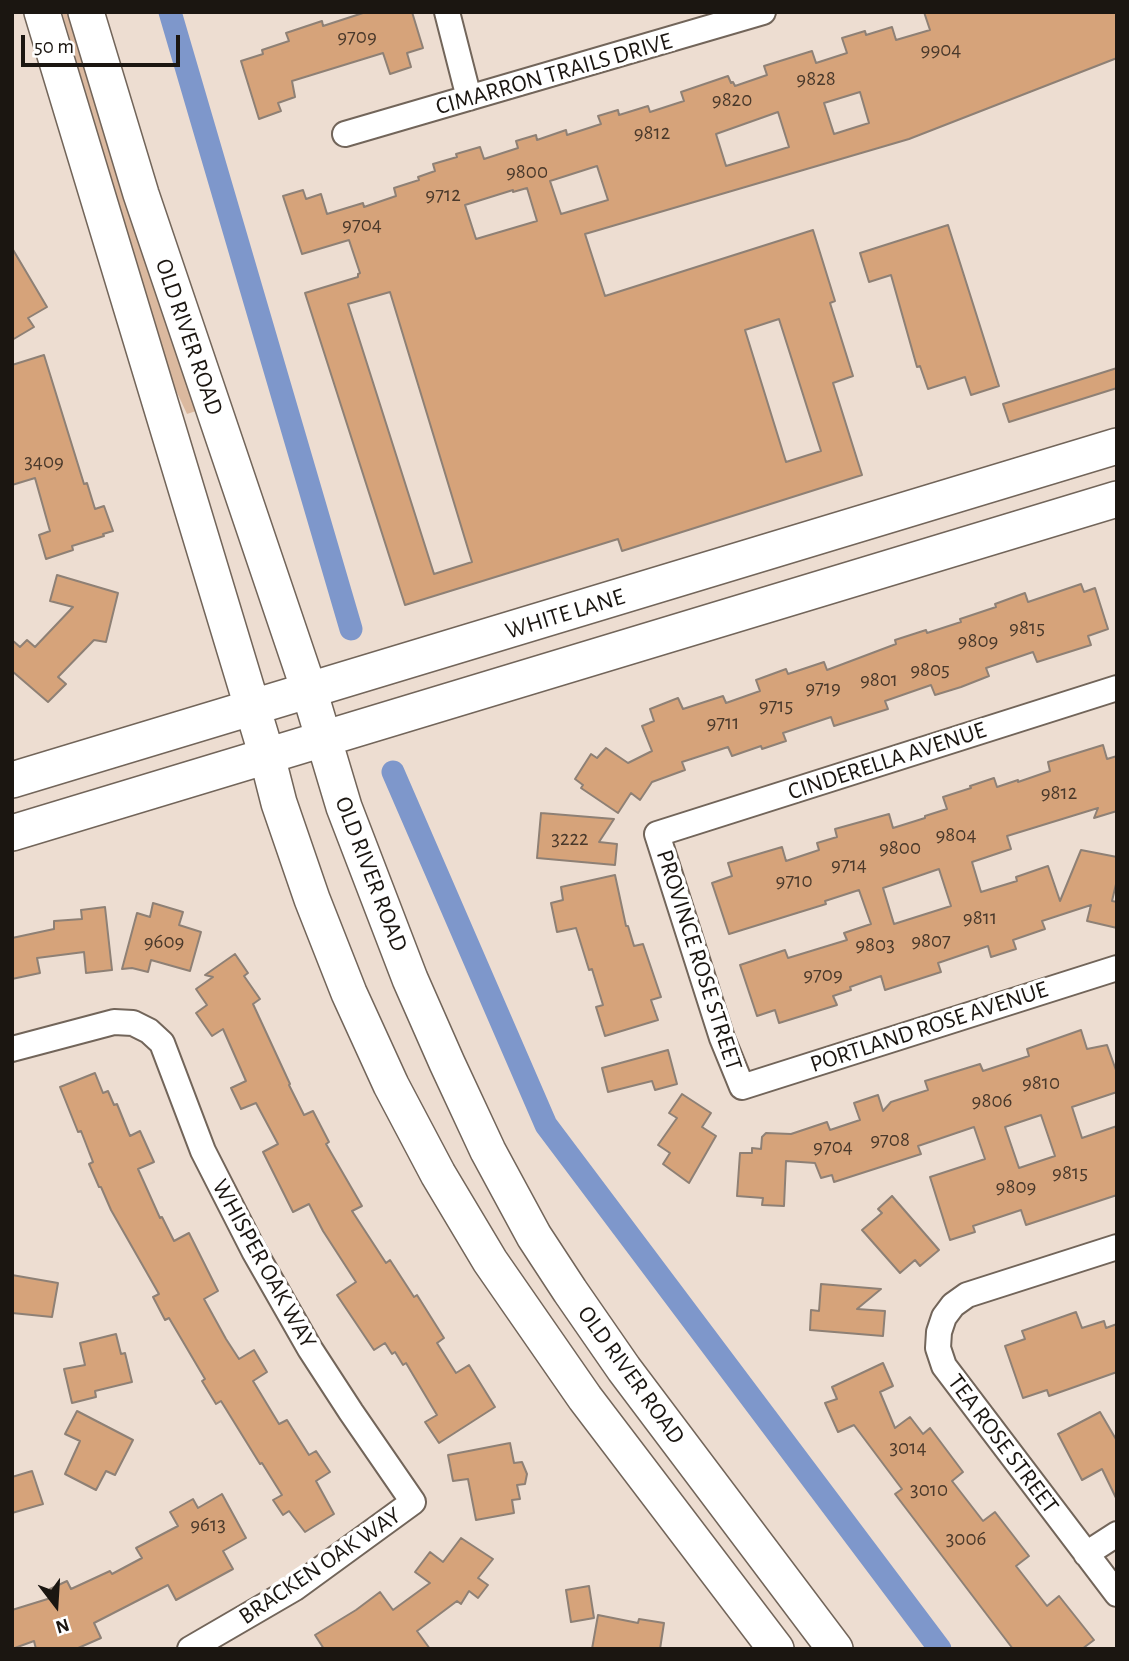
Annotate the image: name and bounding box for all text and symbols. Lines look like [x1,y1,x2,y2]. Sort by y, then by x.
scale bar [24,21,184,65]
house number: 9709 [337,24,377,50]
street label: CIMARRON TRAILS DRIVE [433,26,675,122]
text: 50 m [34,36,74,57]
house number: 9904 [921,37,961,63]
house number: 9828 [796,66,836,92]
house number: 9820 [712,87,752,113]
house number: 9812 [634,120,670,146]
house number: 9800 [506,159,548,185]
house number: 9712 [425,182,461,208]
house number: 9704 [342,212,382,238]
street label: OLD RIVER ROAD [149,255,229,419]
house number: 3409 [24,449,64,475]
street label: WHITE LANE [502,582,628,646]
house number: 9815 [1009,615,1045,641]
house number: 9809 [958,628,998,654]
house number: 9805 [910,657,950,683]
house number: 9801 [860,667,898,693]
house number: 9719 [805,675,841,701]
house number: 9715 [759,693,793,719]
house number: 9711 [706,710,740,736]
street label: CINDERELLA AVENUE [784,715,990,807]
house number: 9812 [1041,780,1077,806]
street label: OLD RIVER ROAD [328,792,414,956]
house number: 9804 [935,822,977,848]
house number: 3222 [551,826,589,852]
house number: 9800 [879,835,921,861]
street label: PROVINCE ROSE STREET [650,846,748,1074]
house number: 9714 [831,852,867,878]
house number: 9710 [776,868,812,894]
house number: 9811 [963,905,997,931]
house number: 9807 [911,928,951,954]
house number: 9609 [144,929,184,955]
house number: 9803 [855,932,895,958]
house number: 9709 [803,962,843,988]
street label: PORTLAND ROSE AVENUE [807,975,1051,1079]
house number: 9810 [1022,1070,1060,1096]
house number: 9806 [972,1088,1012,1114]
house number: 9708 [870,1127,910,1153]
house number: 9704 [813,1134,853,1160]
house number: 9815 [1052,1160,1088,1186]
street label: WHISPER OAK WAY [206,1174,322,1354]
house number: 9809 [996,1174,1036,1200]
street label: OLD RIVER ROAD [571,1300,691,1450]
street label: TEA ROSE STREET [941,1369,1065,1519]
house number: 3014 [889,1435,927,1461]
house number: 3010 [910,1477,948,1503]
street label: BRACKEN OAK WAY [233,1501,407,1631]
house number: 9613 [190,1512,226,1538]
house number: 3006 [946,1526,986,1552]
north arrow [21,1570,91,1640]
text: N [53,1615,71,1637]

